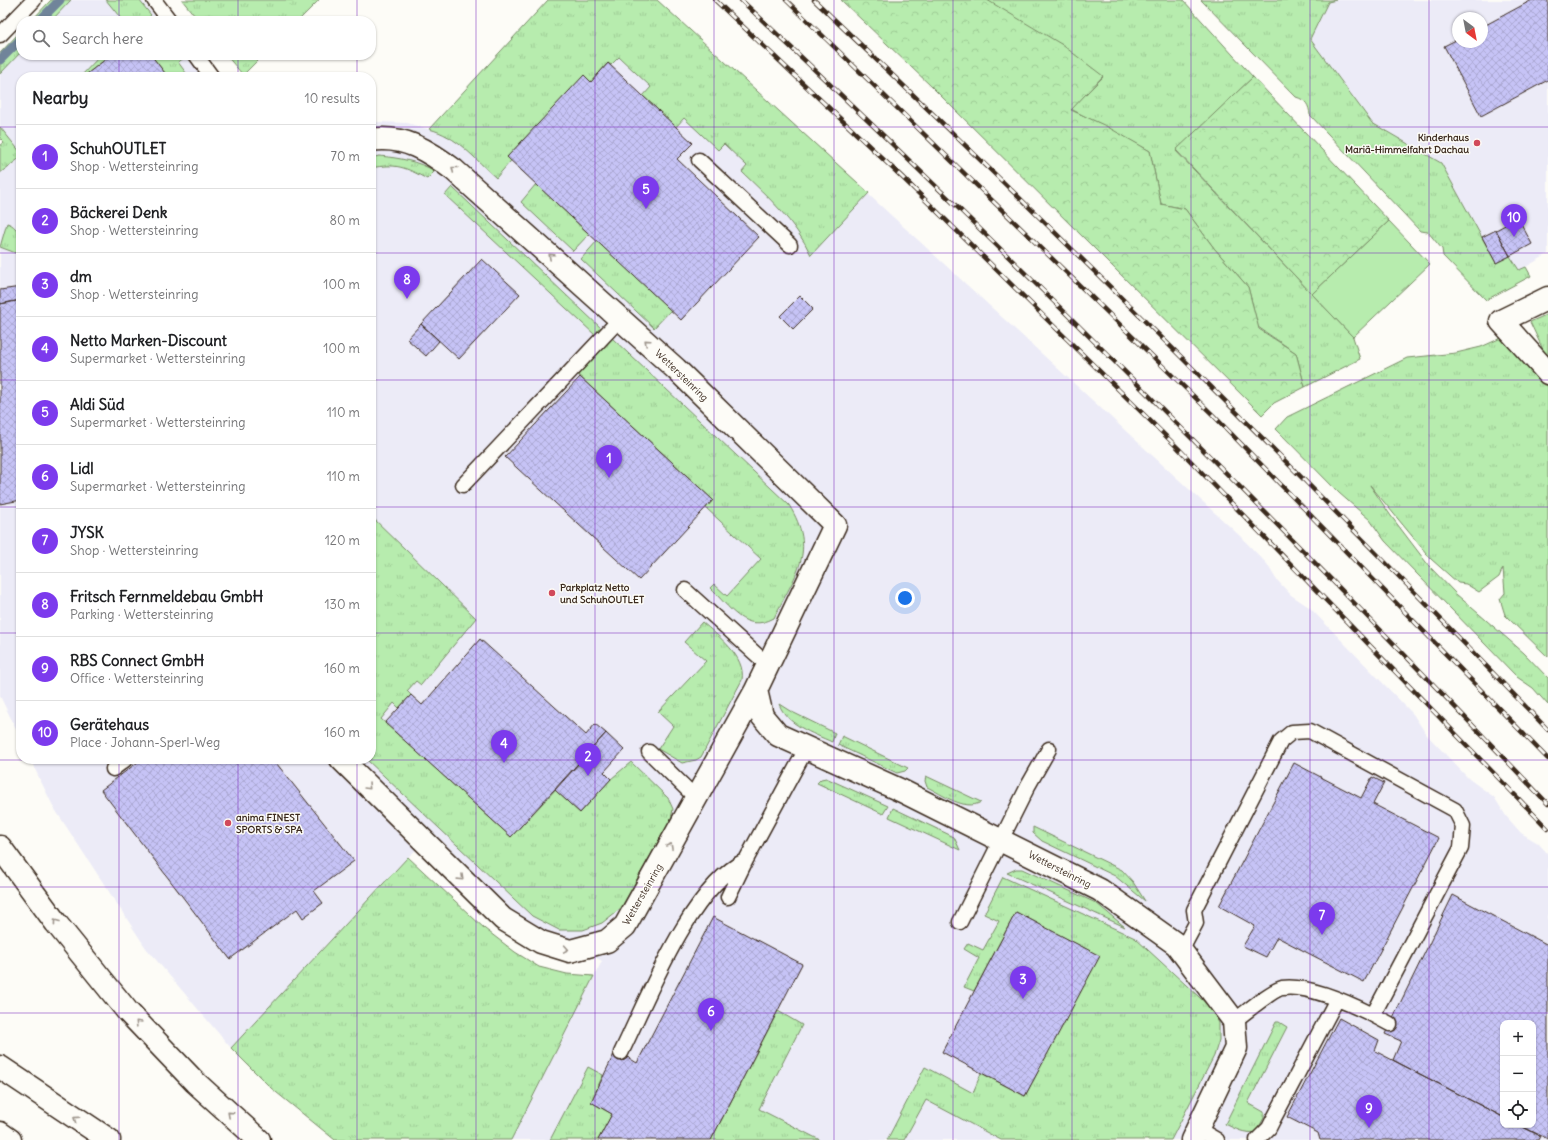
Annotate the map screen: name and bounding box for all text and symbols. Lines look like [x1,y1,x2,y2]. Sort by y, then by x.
north arrow [1452,12,1488,48]
search box [16,16,376,60]
icon: search [30,27,52,49]
text: Search here [62,29,143,48]
text: Nearby [32,87,88,109]
text: 10 results [305,90,360,107]
place label: Kinderhaus Mariä-Himmelfahrt Dachau [1345,131,1469,156]
marker: Kinderhaus Mariä-Himmelfahrt Dachau [1472,138,1482,148]
text: SchuhOUTLET [70,139,166,158]
text: 1 [42,148,48,165]
text: 70 m [331,148,360,165]
text: Shop · Wettersteinring [70,158,198,175]
one-way arrow [451,167,458,174]
pin: 5 [633,176,659,209]
text: Bäckerei Denk [70,203,167,222]
pin: 10 [1501,204,1527,237]
text: 2 [41,212,49,229]
text: 80 m [329,212,360,229]
text: Shop · Wettersteinring [70,222,198,239]
one-way arrow [548,253,555,260]
pin: 8 [394,266,420,299]
text: dm [70,267,92,286]
text: 3 [41,276,49,293]
text: 100 m [323,276,360,293]
text: Shop · Wettersteinring [70,286,198,303]
text: Netto Marken-Discount [70,331,227,350]
text: 4 [41,340,49,357]
text: 100 m [323,340,360,357]
one-way arrow [645,340,652,347]
street label: Wettersteinring [652,347,711,404]
text: Supermarket · Wettersteinring [70,350,246,367]
text: Aldi Süd [70,395,125,414]
text: 5 [41,404,49,421]
text: 110 m [327,404,360,421]
text: Supermarket · Wettersteinring [70,414,246,431]
pin: 1 [596,445,622,478]
text: Lidl [70,459,94,478]
text: 6 [41,468,49,485]
text: 110 m [327,468,360,485]
text: Supermarket · Wettersteinring [70,478,246,495]
text: JYSK [70,523,104,542]
text: 7 [42,532,48,549]
text: 120 m [325,532,360,549]
text: Shop · Wettersteinring [70,542,198,559]
place label: Parkplatz Netto und SchuhOUTLET [560,581,645,606]
text: Fritsch Fernmeldebau GmbH [70,587,263,606]
marker: Parkplatz Netto und SchuhOUTLET [547,588,557,598]
your location [895,588,915,608]
text: 8 [41,596,49,613]
text: 130 m [324,596,360,613]
text: Parking · Wettersteinring [70,606,214,623]
text: RBS Connect GmbH [70,651,204,670]
text: 9 [41,660,49,677]
text: 160 m [324,660,360,677]
text: Office · Wettersteinring [70,670,204,687]
text: Gerätehaus [70,715,149,734]
text: 10 [38,724,52,741]
text: 160 m [324,724,360,741]
pin: 4 [491,730,517,763]
text: Place · Johann-Sperl-Weg [70,734,220,751]
pin: 2 [575,743,601,776]
one-way arrow [363,782,370,790]
place label: anima FINEST SPORTS & SPA [236,811,303,836]
marker: anima FINEST SPORTS & SPA [223,818,233,828]
one-way arrow [665,842,672,850]
street label: Wettersteinring [1026,848,1094,891]
street label: Wettersteinring [620,861,665,927]
one-way arrow [456,873,464,881]
pin: 7 [1309,902,1335,935]
one-way arrow [53,919,60,926]
one-way arrow [563,944,569,953]
pin: 3 [1010,966,1036,999]
pin: 6 [698,998,724,1031]
one-way arrow [135,1020,143,1028]
map controls [1500,1020,1536,1128]
button: + [1500,1020,1536,1056]
button: − [1500,1056,1536,1092]
button: locate [1500,1092,1536,1128]
pin: 9 [1356,1095,1382,1128]
one-way arrow [227,1111,235,1119]
one-way arrow [74,1117,81,1124]

